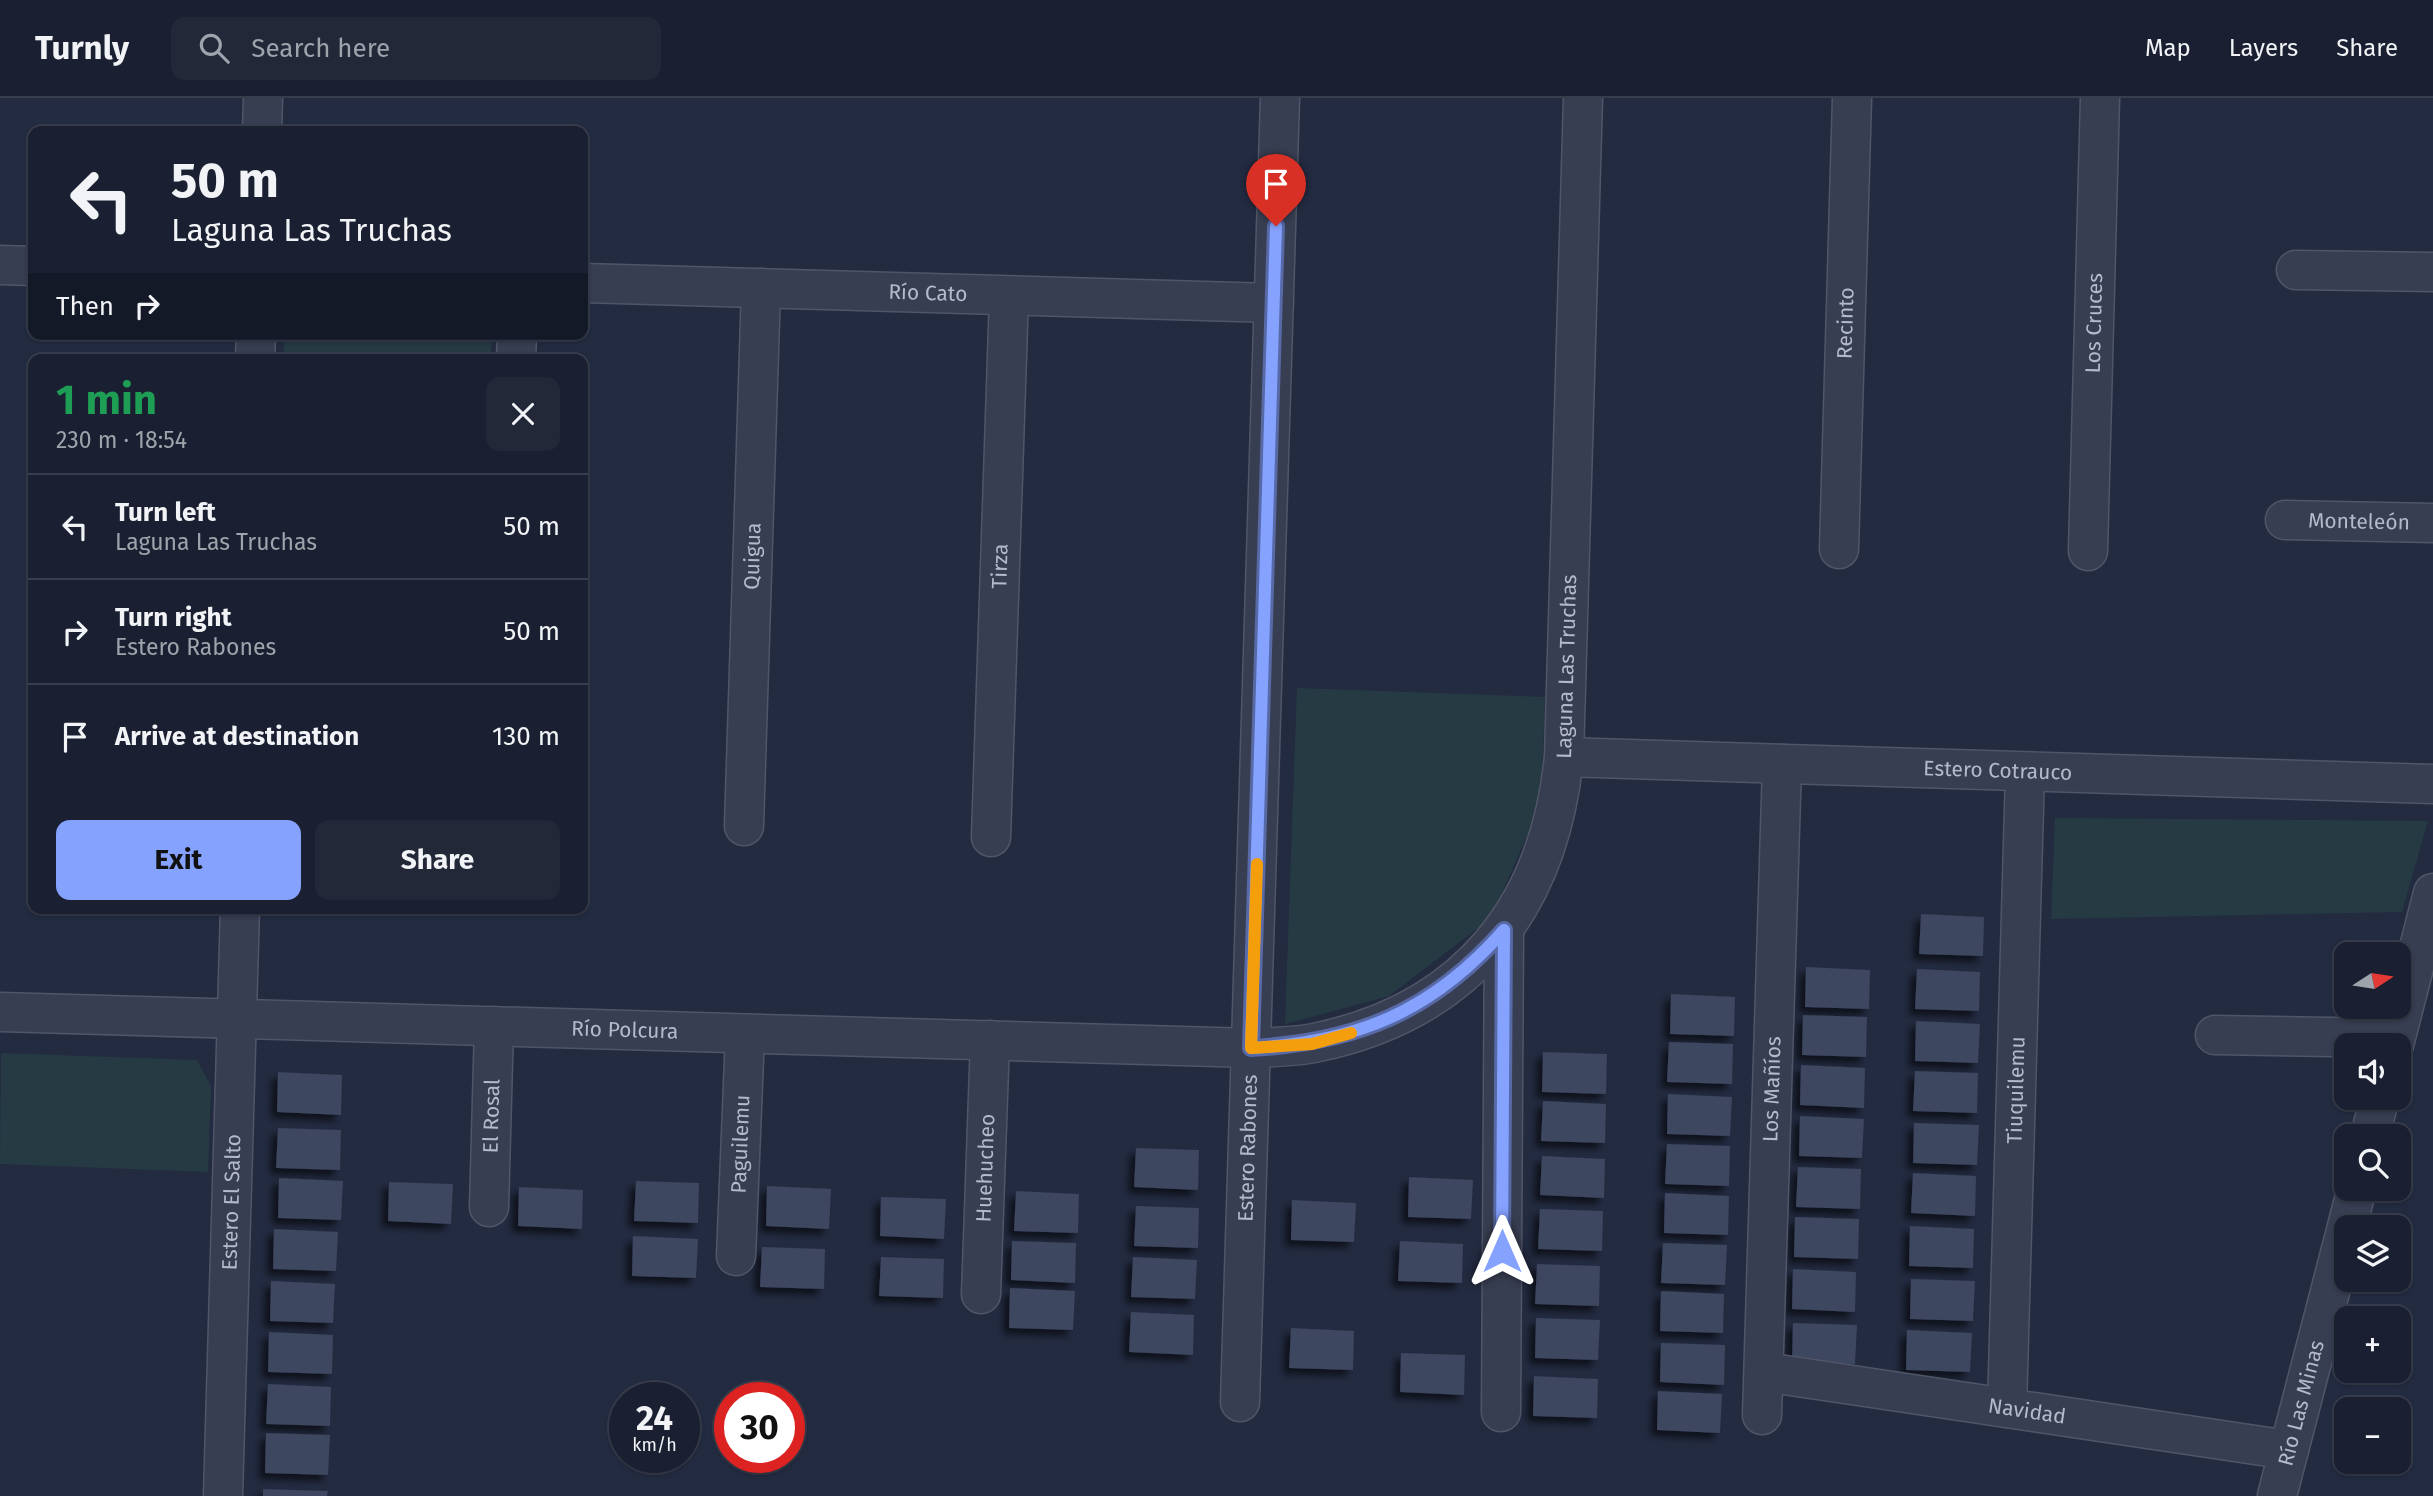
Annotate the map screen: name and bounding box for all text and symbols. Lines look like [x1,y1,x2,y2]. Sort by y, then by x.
search box [171,17,661,80]
text: Turnly [35,28,129,68]
icon: search [195,29,233,67]
text: Search here [251,33,390,64]
text: Map [2145,34,2191,62]
text: Layers [2229,34,2298,62]
text: Share [2336,34,2398,62]
text: 50 m [171,151,279,210]
icon: left [56,154,147,245]
pin [1246,154,1306,226]
icon: arrive [1257,165,1295,203]
text: Laguna Las Truchas [171,211,452,249]
street label: Los Cruces [2080,272,2108,374]
street label: Río Cato [888,279,968,307]
icon: right [128,287,166,325]
street label: Recinto [1831,287,1860,359]
text: Then [56,291,114,322]
text: 1 min [56,375,157,425]
button: close [486,377,560,451]
text: 230 m · 18:54 [56,426,187,454]
text: Turn left [115,497,216,528]
street label: Monteleón [2308,507,2410,536]
icon: left [56,508,94,546]
text: 50 m [503,511,560,542]
street label: Quigua [738,522,767,590]
text: Laguna Las Truchas [115,528,317,556]
street label: Tirza [986,543,1014,589]
street label: Laguna Las Truchas [1551,574,1582,759]
text: Turn right [115,602,232,633]
icon: right [56,613,94,651]
text: 50 m [503,616,560,647]
text: Estero Rabones [115,633,276,661]
icon: arrive [56,718,94,756]
text: Arrive at destination [115,721,359,752]
text: 130 m [492,721,560,752]
street label: Estero Cotrauco [1923,755,2073,786]
button: Exit [56,820,301,900]
button: Share [315,820,560,900]
north arrow [2334,942,2412,1018]
map controls [2334,942,2411,1474]
street label: Río Polcura [571,1015,679,1045]
button: sound [2334,1033,2411,1110]
street label: Los Mañíos [1757,1036,1787,1142]
street label: Tiuquilemu [2001,1036,2031,1144]
street label: Estero Rabones [1233,1074,1263,1222]
street label: El Rosal [477,1078,506,1154]
street label: Paguilemu [726,1094,756,1194]
street label: Huehucheo [971,1113,1000,1223]
button: search [2334,1124,2411,1201]
street label: Estero El Salto [217,1134,246,1271]
position arrow [1465,1214,1539,1288]
button: layers [2334,1215,2411,1292]
button: + [2334,1306,2411,1383]
street label: Río Las Minas [2272,1337,2330,1469]
speed limit sign: 30 [714,1382,805,1473]
street label: Navidad [1986,1392,2068,1430]
text: 24 [636,1397,673,1439]
button: − [2334,1397,2411,1474]
text: km/h [632,1434,677,1456]

